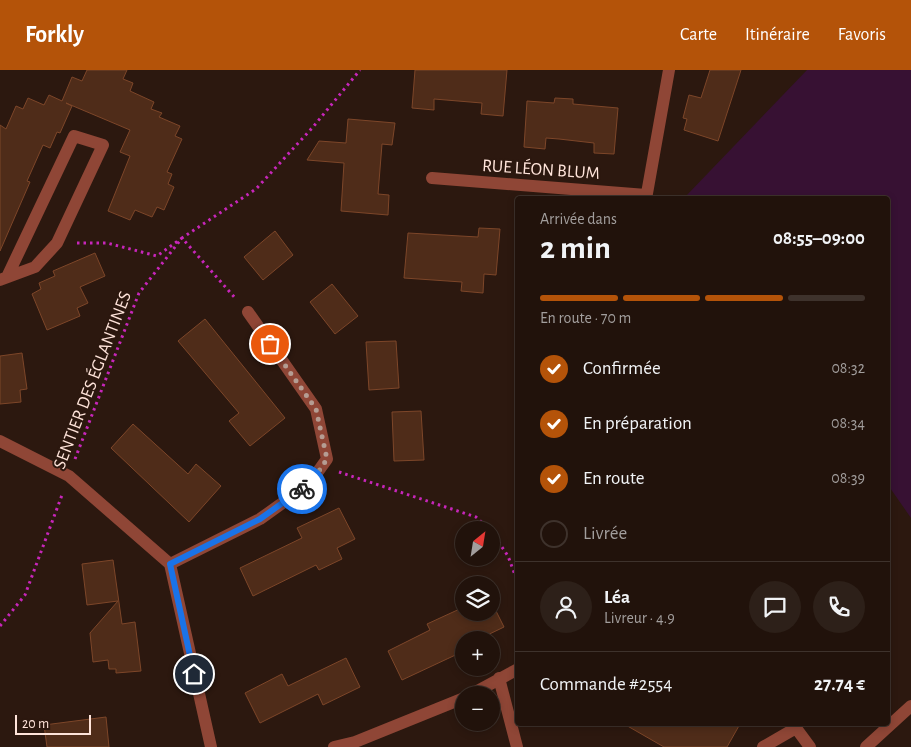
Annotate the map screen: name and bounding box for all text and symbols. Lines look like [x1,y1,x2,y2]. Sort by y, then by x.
text: Forkly [25,23,84,47]
text: Carte [680,26,717,44]
text: Itinéraire [745,26,810,44]
text: Favoris [838,26,886,44]
street label: RUE LÉON BLUM [482,154,601,183]
text: Arrivée dans [540,211,617,227]
text: 08:55–09:00 [773,229,865,248]
text: 2 min [540,232,611,264]
street label: SENTIER DES ÉGLANTINES [48,288,135,472]
text: En route · 70 m [540,310,631,326]
pin [249,323,291,365]
icon: bag [256,330,284,358]
icon: check [540,355,568,383]
text: Confirmée [583,359,661,378]
text: 08:32 [831,360,865,376]
icon: check [540,410,568,438]
text: En préparation [583,414,692,433]
text: 08:34 [831,415,865,431]
courier [277,464,327,514]
icon: check [540,465,568,493]
text: En route [583,469,645,488]
text: 08:39 [831,470,865,486]
icon: bike [288,475,316,503]
north arrow [455,521,500,566]
map controls [455,521,500,731]
text: Livrée [583,524,627,543]
button: layers [455,576,500,621]
button: person [540,581,592,633]
button: chat [749,581,801,633]
button: phone [813,581,865,633]
text: Léa [604,588,630,607]
text: Livreur · 4.9 [604,610,675,626]
button: + [455,631,500,676]
pin [173,653,215,695]
icon: home [180,660,208,688]
text: Commande #2554 [540,675,672,694]
text: 27.74 € [814,675,865,694]
button: − [455,686,500,731]
scale bar [15,712,91,735]
text: 20 m [22,717,49,731]

